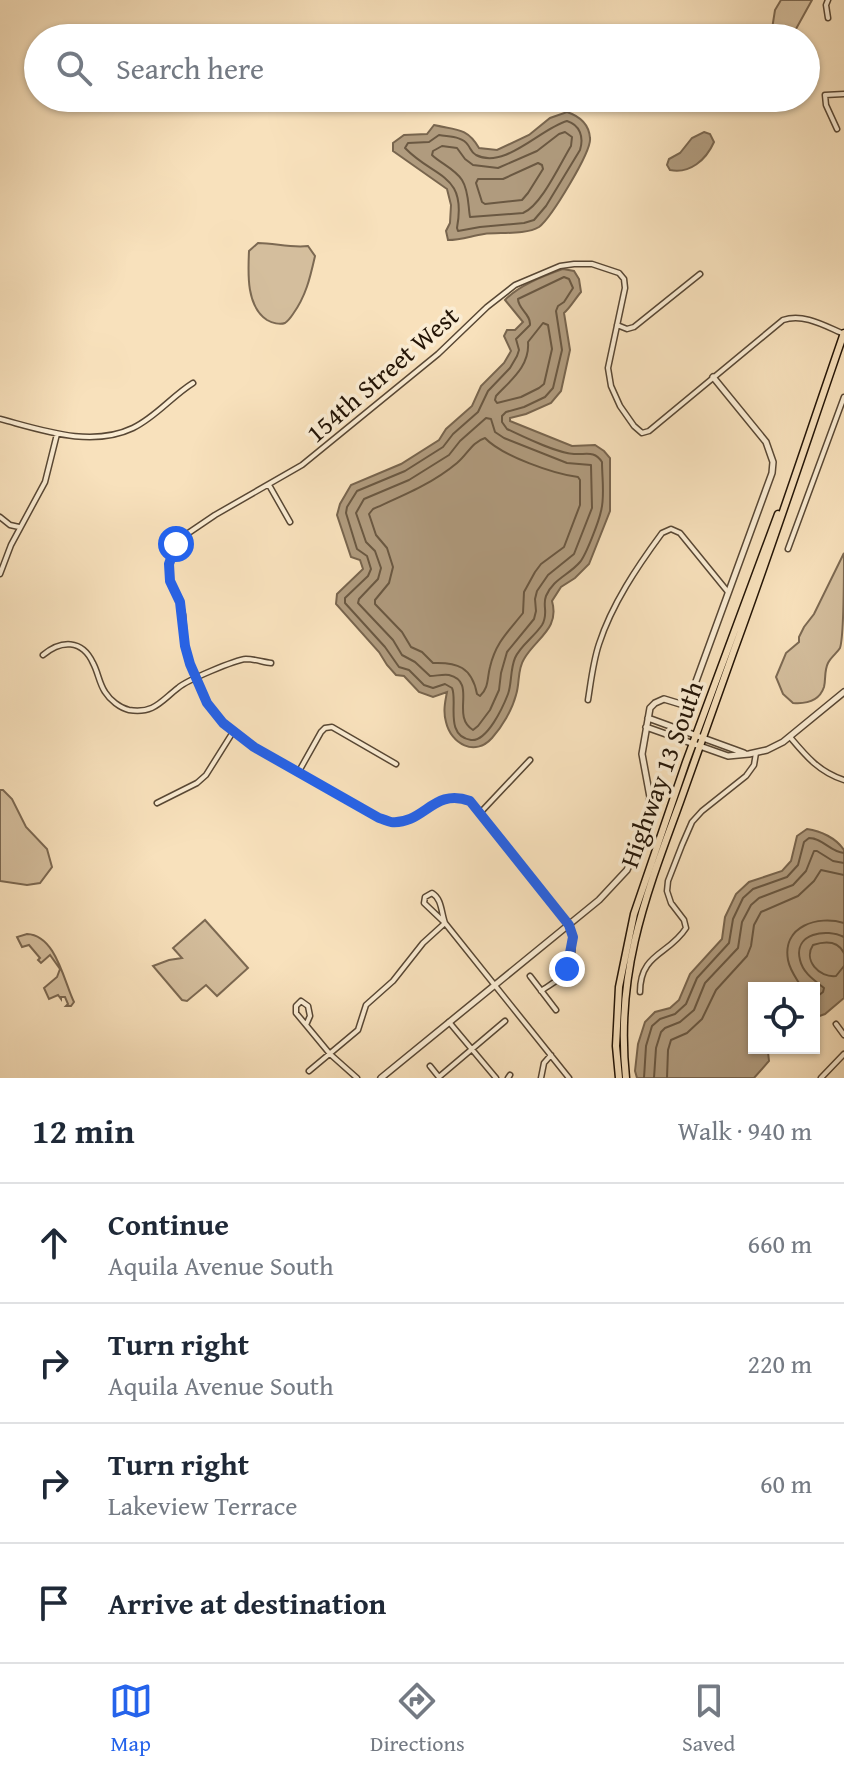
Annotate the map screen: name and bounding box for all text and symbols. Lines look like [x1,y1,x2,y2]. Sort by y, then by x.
search box [24,24,820,112]
icon: search [52,46,96,90]
text: Search here [116,46,264,90]
street label: 154th Street West [297,297,467,451]
route start [158,526,194,562]
street label: Highway 13 South [609,675,713,873]
route end [549,951,585,987]
map controls [748,982,820,1054]
button: locate [748,982,820,1054]
text: 12 min [32,1106,134,1155]
text: Walk · 940 m [678,1111,812,1150]
text: Continue [108,1202,229,1246]
icon: ahead [32,1221,76,1265]
text: 660 m [747,1224,812,1263]
text: Aquila Avenue South [108,1246,334,1285]
text: Turn right [108,1322,249,1366]
icon: right [32,1341,76,1385]
text: 220 m [747,1344,812,1383]
text: Aquila Avenue South [108,1366,334,1405]
text: Turn right [108,1442,249,1486]
icon: right [32,1461,76,1505]
text: 60 m [760,1464,812,1503]
text: Lakeview Terrace [108,1486,297,1525]
icon: arrive [32,1581,76,1625]
text: Arrive at destination [108,1581,386,1625]
tab: Map [109,1679,153,1759]
tab: Directions [370,1679,465,1759]
tab: Saved [682,1679,735,1759]

